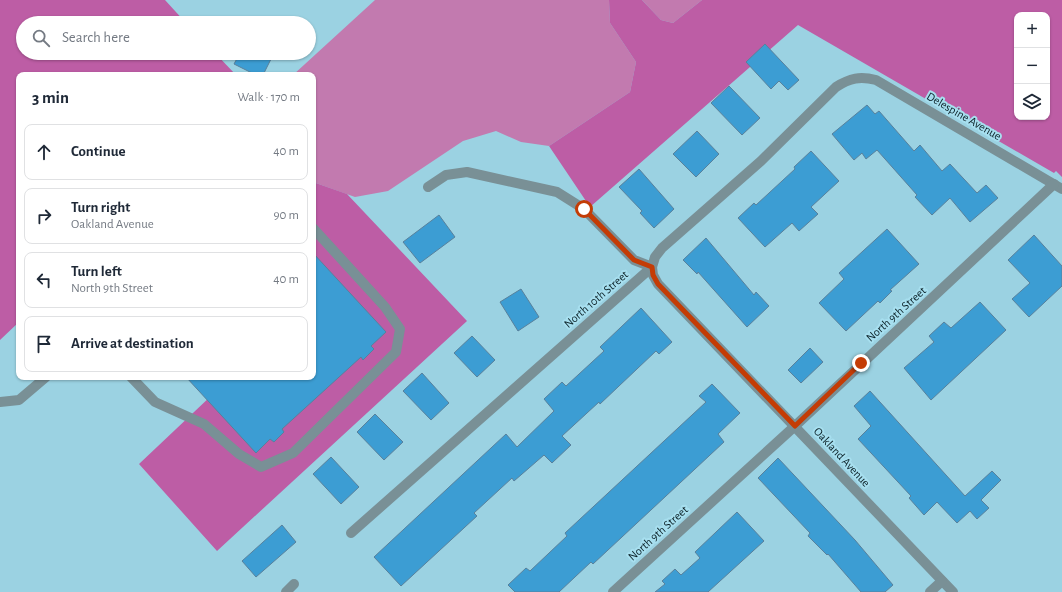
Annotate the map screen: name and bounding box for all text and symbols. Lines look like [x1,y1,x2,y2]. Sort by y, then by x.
map controls [1014,12,1050,120]
button: + [1014,12,1050,48]
search box [16,16,316,60]
icon: search [30,27,52,49]
text: Search here [62,30,130,45]
button: − [1014,48,1050,84]
button: layers [1014,84,1050,120]
text: 3 min [32,89,69,106]
street label: Delespine Avenue [925,90,1003,142]
text: Walk · 170 m [237,91,300,104]
icon: ahead [33,141,55,163]
text: Continue [71,144,126,159]
text: 40 m [273,145,299,158]
text: Turn right [71,200,130,215]
route start [575,200,593,218]
icon: right [33,205,55,227]
text: 90 m [273,209,299,222]
text: Oakland Avenue [71,218,154,231]
text: Turn left [71,264,122,279]
street label: North 10th Street [562,268,630,330]
icon: left [33,269,55,291]
text: 40 m [273,273,299,286]
text: North 9th Street [71,282,153,295]
street label: North 9th Street [864,284,928,344]
icon: arrive [33,333,55,355]
text: Arrive at destination [71,336,194,351]
route end [852,354,870,372]
street label: Oakland Avenue [812,425,872,489]
street label: North 9th Street [626,503,690,563]

